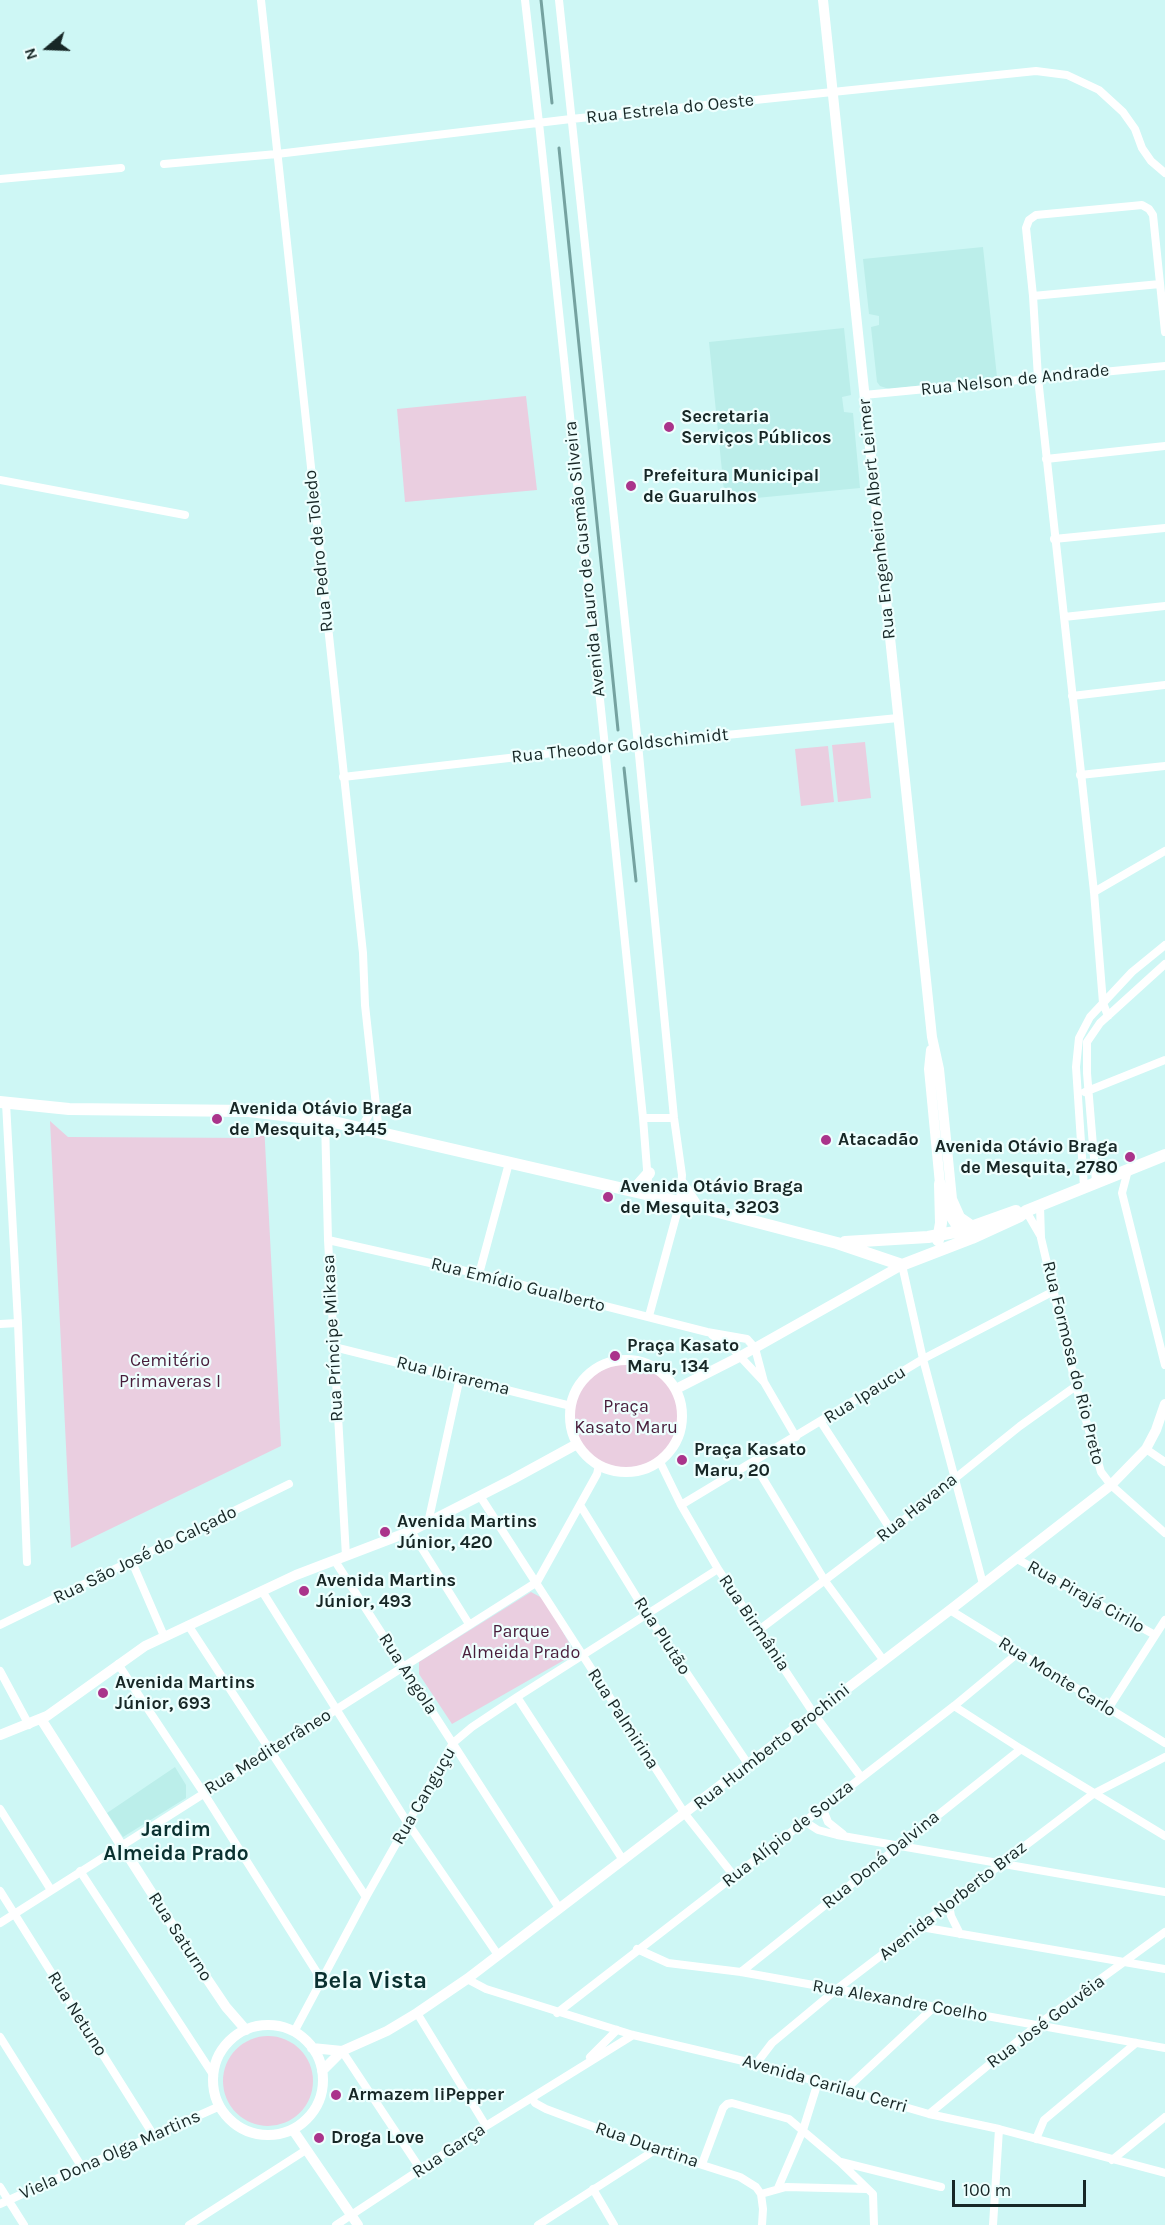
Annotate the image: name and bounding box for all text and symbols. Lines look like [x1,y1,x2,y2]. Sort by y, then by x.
north arrow [18,18,78,78]
text: N [20,46,41,63]
street label: Rua Estrela do Oeste [585,89,755,129]
street label: Rua Nelson de Andrade [920,359,1110,401]
street label: Rua Engenheiro Albert Leimer [854,398,900,640]
place label: Secretaria Serviços Públicos [681,406,831,448]
street label: Avenida Lauro de Gusmão Silveira [560,420,610,698]
marker: Secretaria Serviços Públicos [662,420,676,434]
place label: Prefeitura Municipal de Guarulhos [643,465,819,508]
street label: Rua Pedro de Toledo [300,469,338,633]
marker: Prefeitura Municipal de Guarulhos [624,479,638,493]
street label: Rua Theodor Goldschimidt [510,724,730,768]
place label: Avenida Otávio Braga de Mesquita, 3445 [229,1098,412,1140]
marker: Avenida Otávio Braga de Mesquita, 3445 [210,1112,224,1126]
place label: Atacadão [838,1129,919,1151]
marker: Atacadão [819,1133,833,1147]
place label: Avenida Otávio Braga de Mesquita, 2780 [935,1136,1118,1178]
marker: Avenida Otávio Braga de Mesquita, 2780 [1123,1150,1137,1164]
place label: Avenida Otávio Braga de Mesquita, 3203 [620,1176,803,1218]
marker: Avenida Otávio Braga de Mesquita, 3203 [601,1190,615,1204]
street label: Rua Emídio Gualberto [429,1253,607,1317]
street label: Rua Príncipe Mikasa [318,1254,348,1422]
street label: Rua Formosa do Rio Preto [1037,1259,1109,1467]
place label: Praça Kasato Maru, 134 [627,1335,739,1378]
marker: Praça Kasato Maru, 134 [608,1349,622,1363]
park label: Cemitério Primaveras I [119,1350,221,1392]
street label: Rua Ibirarema [394,1351,512,1401]
street label: Rua Ipaucu [820,1361,910,1429]
park label: Praça Kasato Maru [574,1396,678,1438]
place label: Praça Kasato Maru, 20 [694,1439,806,1482]
marker: Praça Kasato Maru, 20 [675,1453,689,1467]
street label: Rua Havana [872,1469,962,1547]
street label: Rua São José do Calçado [50,1501,240,1609]
place label: Avenida Martins Júnior, 420 [397,1511,537,1553]
marker: Avenida Martins Júnior, 420 [378,1525,392,1539]
street label: Rua Pirajá Cirilo [1024,1556,1148,1638]
place label: Avenida Martins Júnior, 493 [316,1570,456,1612]
street label: Rua Birmânia [714,1571,794,1675]
marker: Avenida Martins Júnior, 493 [297,1584,311,1598]
street label: Rua Plutão [629,1593,695,1679]
park label: Parque Almeida Prado [462,1621,580,1664]
street label: Rua Angola [374,1629,442,1719]
street label: Rua Monte Carlo [994,1632,1120,1722]
street label: Rua Palmirina [582,1665,664,1773]
place label: Avenida Martins Júnior, 693 [115,1672,255,1714]
street label: Rua Humberto Brochini [690,1679,854,1815]
marker: Avenida Martins Júnior, 693 [96,1686,110,1700]
street label: Rua Mediterrâneo [201,1704,335,1800]
street label: Rua Canguçu [387,1743,461,1849]
street label: Rua Alípio de Souza [718,1776,858,1892]
street label: Rua Doná Dalvina [818,1806,944,1914]
district label: Jardim Almeida Prado [103,1817,249,1867]
street label: Avenida Norberto Braz [875,1837,1031,1965]
street label: Rua Saturno [143,1888,217,1986]
district label: Bela Vista [313,1967,427,1995]
street label: Rua Netuno [42,1968,112,2060]
street label: Rua José Gouvêia [983,1971,1109,2073]
street label: Rua Alexandre Coelho [811,1975,989,2027]
street label: Avenida Carilau Cerri [740,2050,910,2118]
place label: Armazem liPepper [348,2084,504,2106]
marker: Armazem liPepper [329,2088,343,2102]
street label: Viela Dona Olga Martins [16,2105,204,2205]
street label: Rua Duartina [592,2117,702,2173]
street label: Rua Garça [408,2119,490,2183]
place label: Droga Love [331,2127,424,2149]
marker: Droga Love [312,2131,326,2145]
scale bar [955,2168,1088,2206]
text: 100 m [963,2179,1011,2201]

